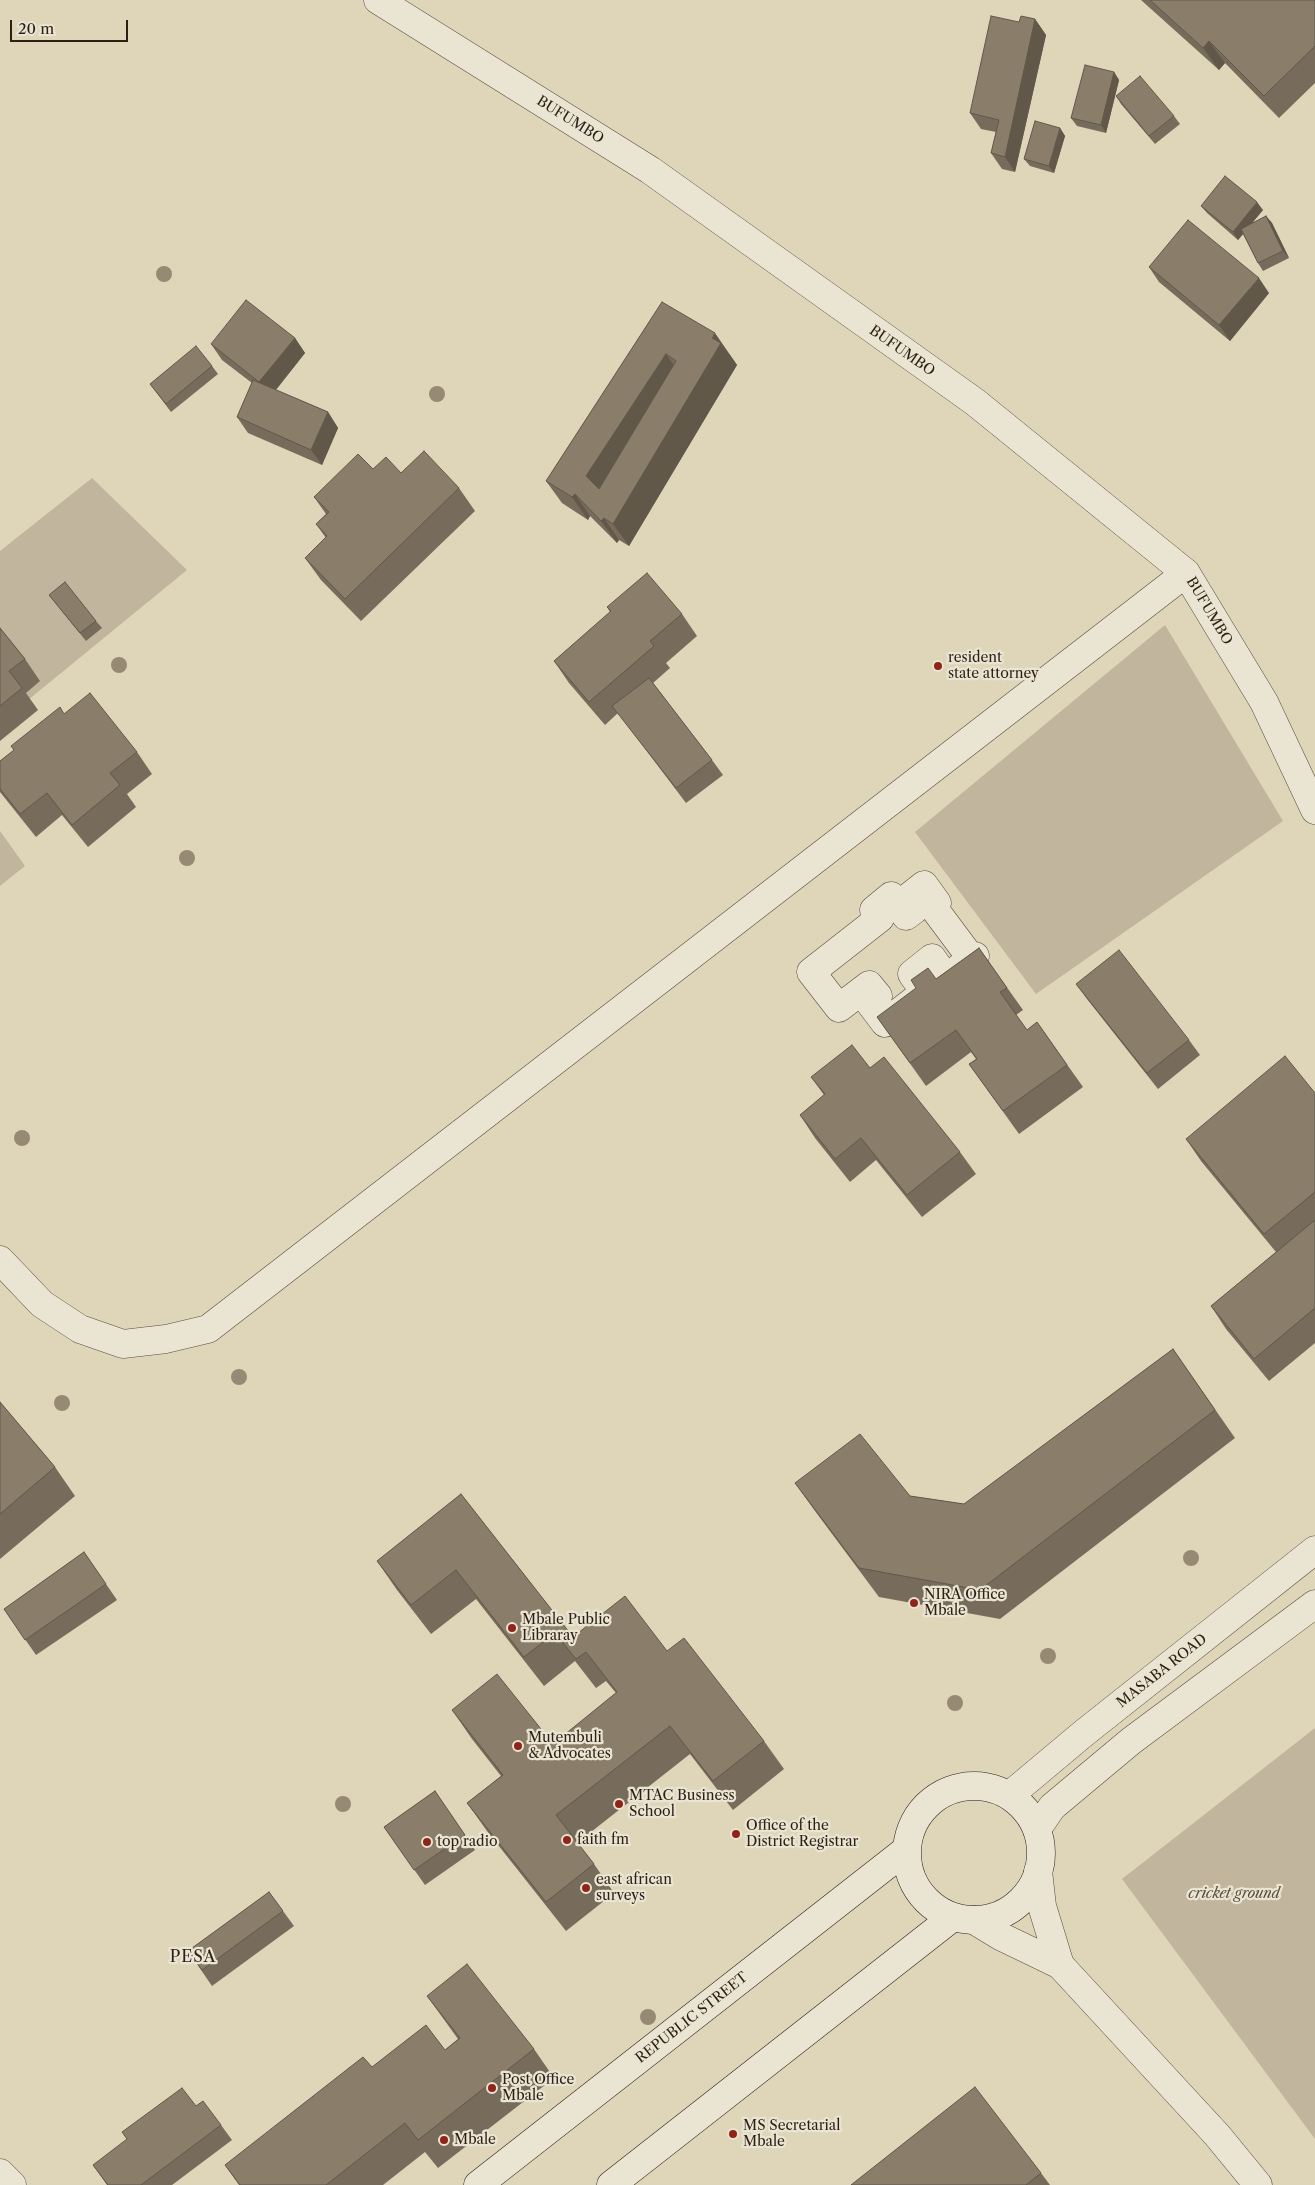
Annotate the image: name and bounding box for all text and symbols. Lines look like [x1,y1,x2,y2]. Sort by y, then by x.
scale bar [12,10,130,42]
text: 20 m [18,19,54,38]
street label: BUFUMBO [533,93,607,147]
street label: BUFUMBO [866,322,938,380]
street label: BUFUMBO [1182,574,1236,648]
place label: resident state attorney [948,650,1039,682]
marker: resident state attorney [932,660,944,672]
place label: NIRA Office Mbale [924,1587,1005,1620]
marker: NIRA Office Mbale [908,1597,920,1609]
place label: Mbale Public Libraray [522,1612,610,1644]
marker: Mbale Public Libraray [506,1622,518,1634]
street label: MASABA ROAD [1114,1631,1210,1711]
place label: Mutembuli & Advocates [528,1730,611,1762]
marker: Mutembuli & Advocates [512,1740,524,1752]
place label: MTAC Business School [629,1788,735,1820]
marker: MTAC Business School [613,1798,625,1810]
place label: Office of the District Registrar [746,1818,858,1850]
marker: Office of the District Registrar [730,1828,742,1840]
place label: faith fm [577,1832,629,1848]
place label: top radio [437,1834,497,1850]
marker: faith fm [561,1834,573,1846]
marker: top radio [421,1836,433,1848]
place label: east african surveys [596,1872,672,1904]
marker: east african surveys [580,1882,592,1894]
park label: cricket ground [1188,1886,1280,1902]
district label: PESA [169,1947,217,1967]
street label: REPUBLIC STREET [633,1969,751,2067]
place label: Post Office Mbale [502,2072,574,2104]
marker: Post Office Mbale [486,2082,498,2094]
place label: MS Secretarial Mbale [743,2118,840,2150]
marker: MS Secretarial Mbale [727,2128,739,2140]
place label: Mbale [454,2132,496,2148]
marker: Mbale [438,2134,450,2146]

